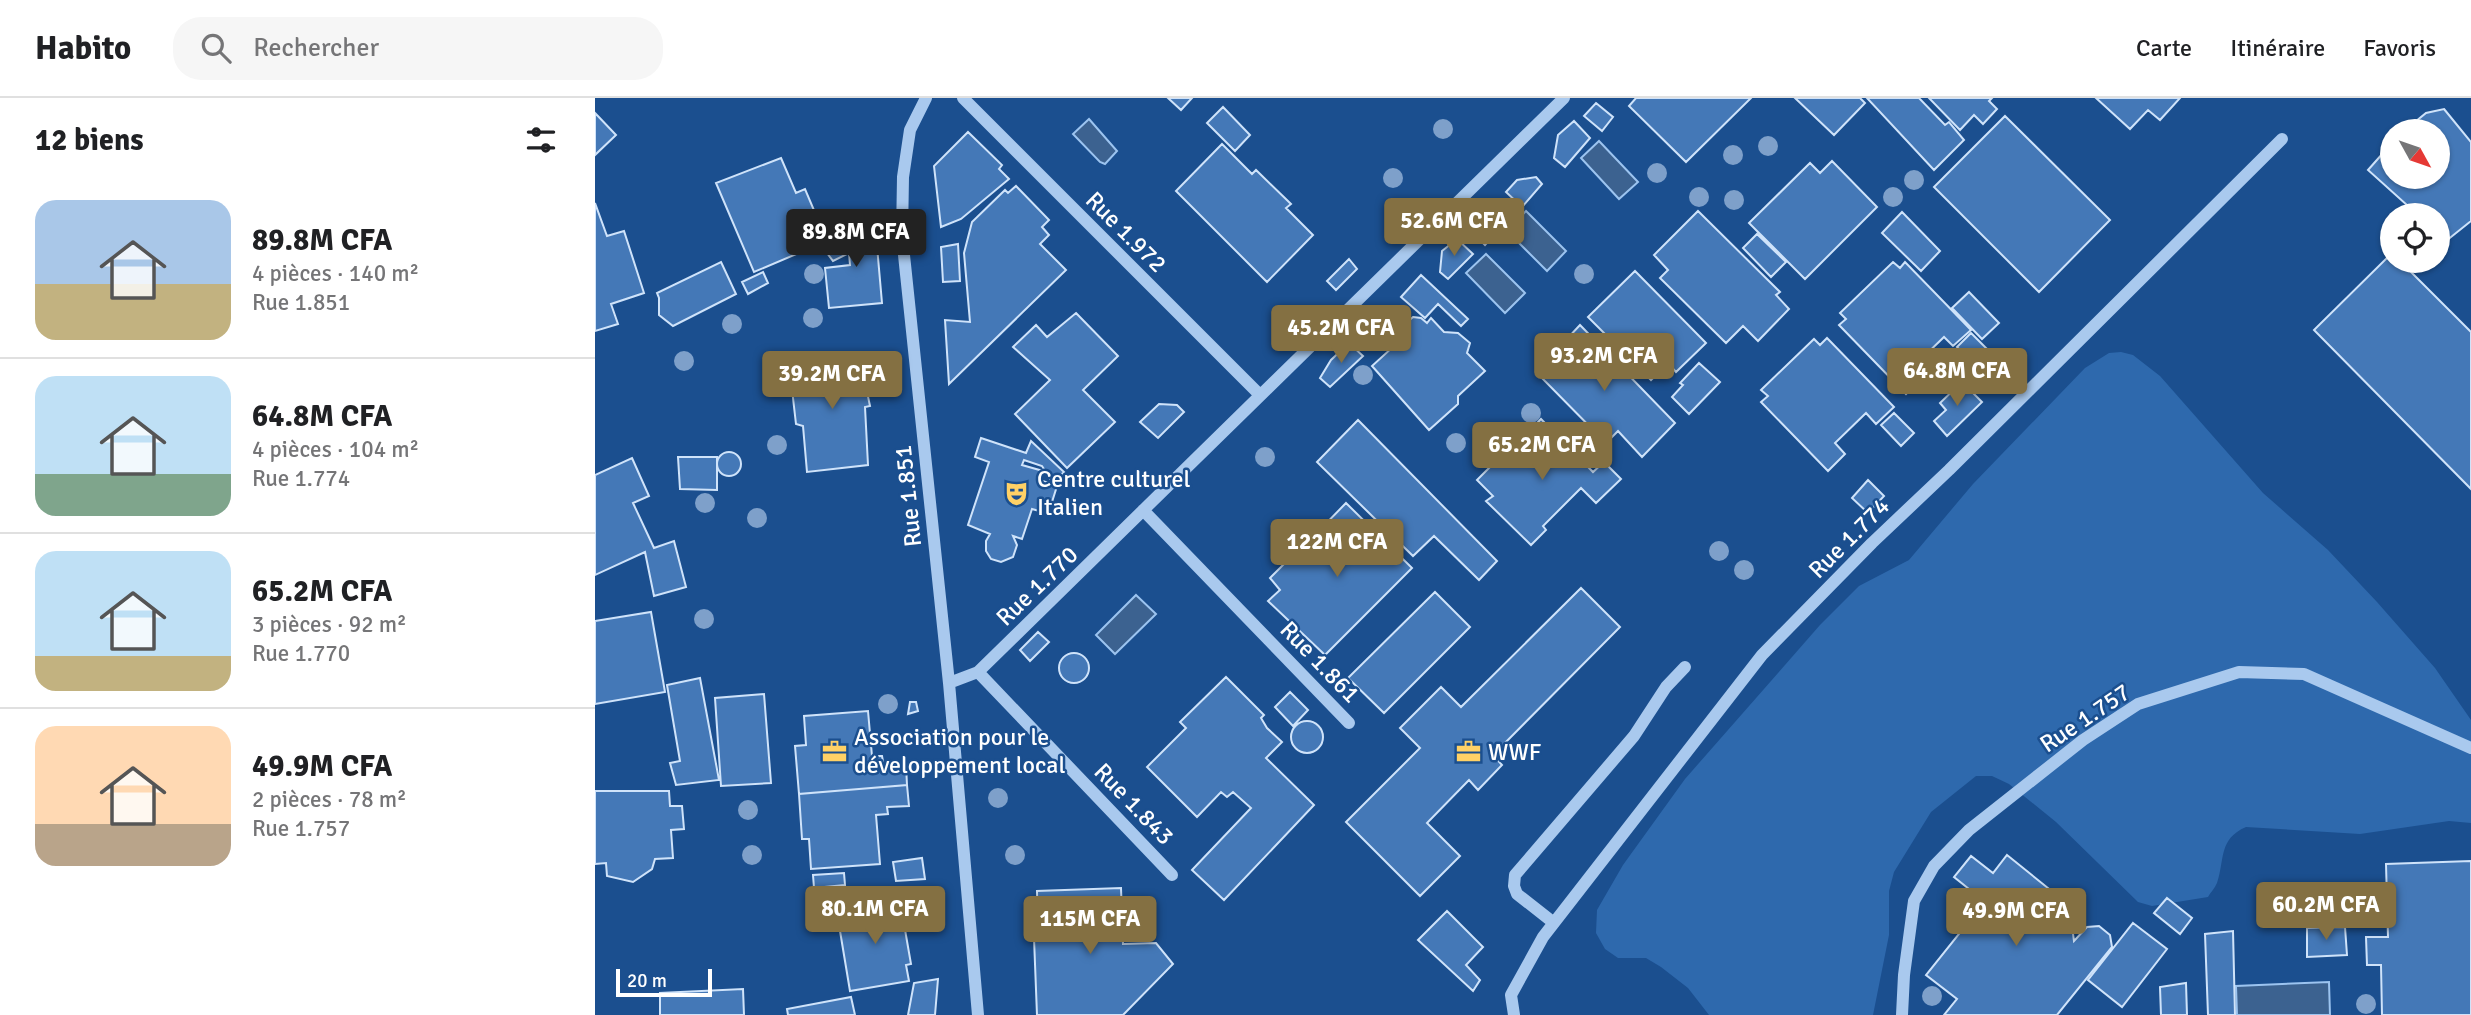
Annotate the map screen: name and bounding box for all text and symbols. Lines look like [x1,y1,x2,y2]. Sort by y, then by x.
search box [173,17,663,80]
text: Habito [35,28,131,69]
icon: search [197,29,235,67]
text: Rechercher [253,32,379,64]
text: Carte [2136,33,2192,63]
text: Itinéraire [2230,33,2325,63]
text: Favoris [2363,33,2436,63]
north arrow [2380,119,2450,189]
map controls [2380,119,2450,273]
icon: filters [522,121,560,159]
text: 12 biens [35,122,144,159]
street label: Rue 1.972 [1079,185,1173,279]
pin: 52.6M CFA [1374,198,1534,258]
button: locate [2380,203,2450,273]
text: 52.6M CFA [1400,206,1508,235]
pin: 89.8M CFA [776,209,936,269]
text: 89.8M CFA [802,217,910,246]
text: 89.8M CFA [252,222,392,259]
icon: home [91,228,175,312]
text: 4 pièces · 140 m² [252,259,419,288]
text: Rue 1.851 [252,288,350,317]
pin: 45.2M CFA [1261,306,1421,365]
text: 45.2M CFA [1287,313,1395,342]
pin: 93.2M CFA [1524,334,1684,393]
text: 93.2M CFA [1550,341,1658,370]
pin: 64.8M CFA [1877,348,2037,408]
pin: 39.2M CFA [752,352,912,411]
text: 64.8M CFA [1903,356,2011,385]
text: 39.2M CFA [778,359,886,388]
text: 64.8M CFA [252,398,392,435]
icon: home [91,404,175,488]
pin: 65.2M CFA [1462,422,1622,482]
text: 65.2M CFA [1488,430,1596,459]
text: 4 pièces · 104 m² [252,435,419,464]
street label: Rue 1.851 [888,444,928,548]
text: Rue 1.774 [252,464,350,493]
place label: Centre culturel Italien [1037,464,1191,522]
theatre icon: Centre culturel Italien [1003,479,1031,507]
street label: Rue 1.774 [1802,491,1896,585]
pin: 122M CFA [1265,519,1409,579]
text: 122M CFA [1287,527,1388,556]
street label: Rue 1.770 [990,540,1084,632]
text: 65.2M CFA [252,573,392,610]
icon: home [91,579,175,663]
text: 3 pièces · 92 m² [252,610,407,639]
street label: Rue 1.861 [1274,615,1366,709]
text: Rue 1.770 [252,639,350,668]
street label: Rue 1.757 [2034,677,2136,759]
place label: Association pour le développement local [854,722,1066,780]
office icon: Association pour le développement local [820,737,848,765]
place label: WWF [1488,737,1541,767]
office icon: WWF [1454,738,1482,766]
text: 49.9M CFA [252,748,392,785]
icon: home [91,754,175,838]
street label: Rue 1.843 [1088,757,1180,851]
text: 2 pièces · 78 m² [252,785,407,814]
text: Rue 1.757 [252,814,350,843]
pin: 60.2M CFA [2246,882,2406,942]
pin: 80.1M CFA [795,886,955,946]
pin: 49.9M CFA [1936,888,2096,948]
text: 60.2M CFA [2272,890,2380,919]
text: 80.1M CFA [821,894,929,923]
pin: 115M CFA [1018,896,1162,956]
text: 49.9M CFA [1962,896,2070,925]
text: 115M CFA [1040,904,1141,933]
scale bar [616,966,712,998]
text: 20 m [627,969,667,993]

